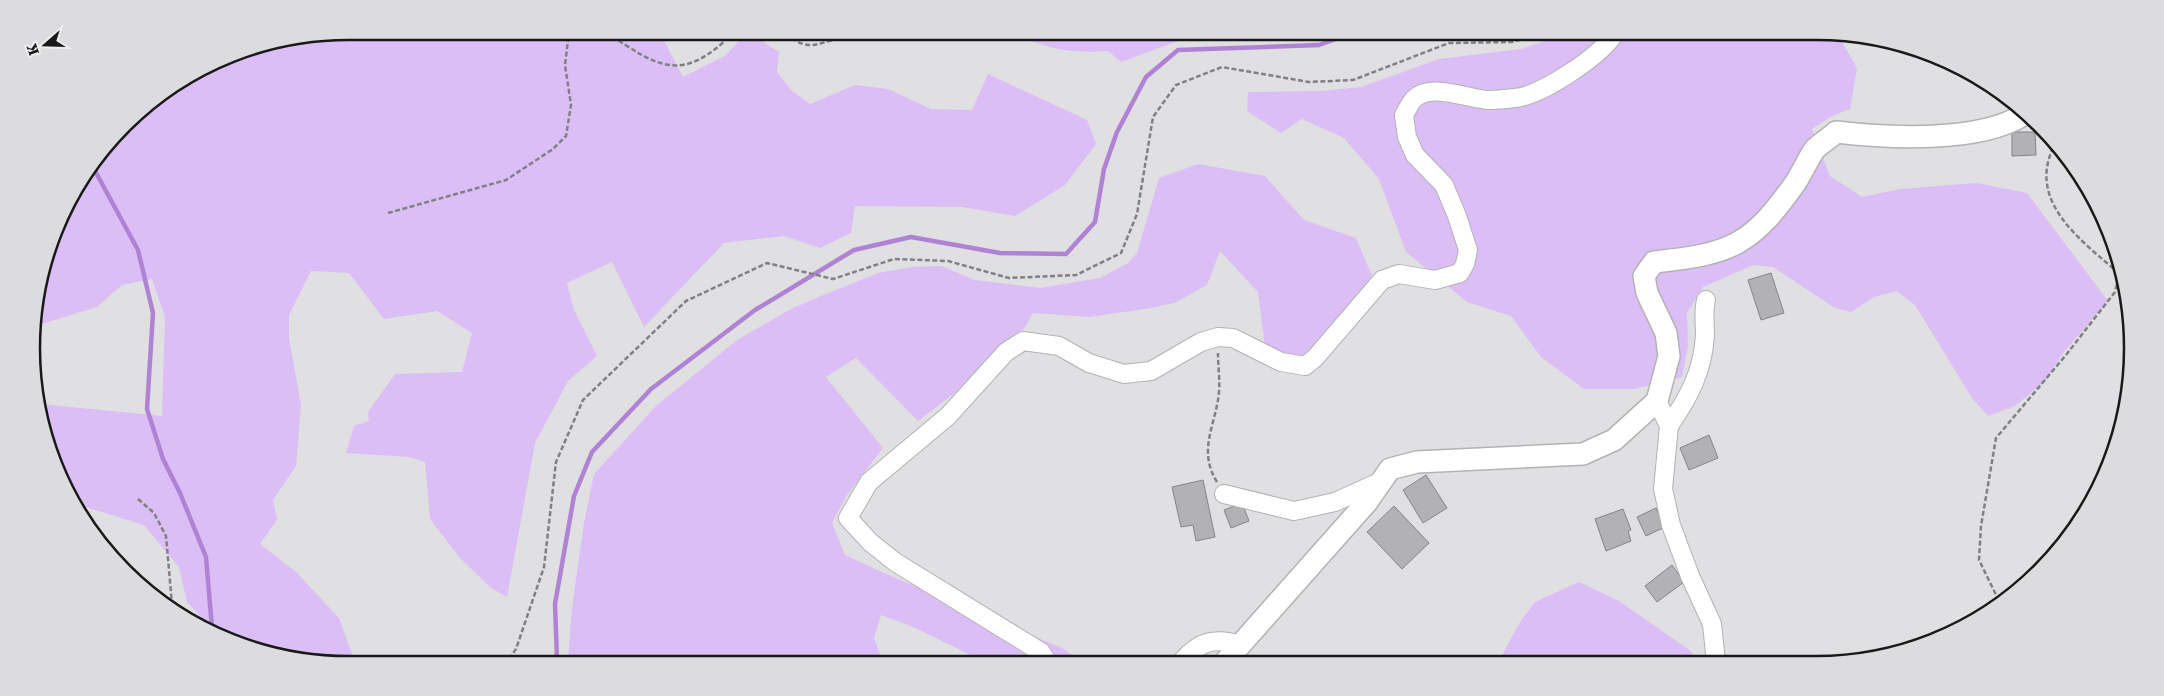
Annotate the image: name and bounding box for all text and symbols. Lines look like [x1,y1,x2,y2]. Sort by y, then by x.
north arrow [20,20,70,70]
text: K [23,42,42,57]

